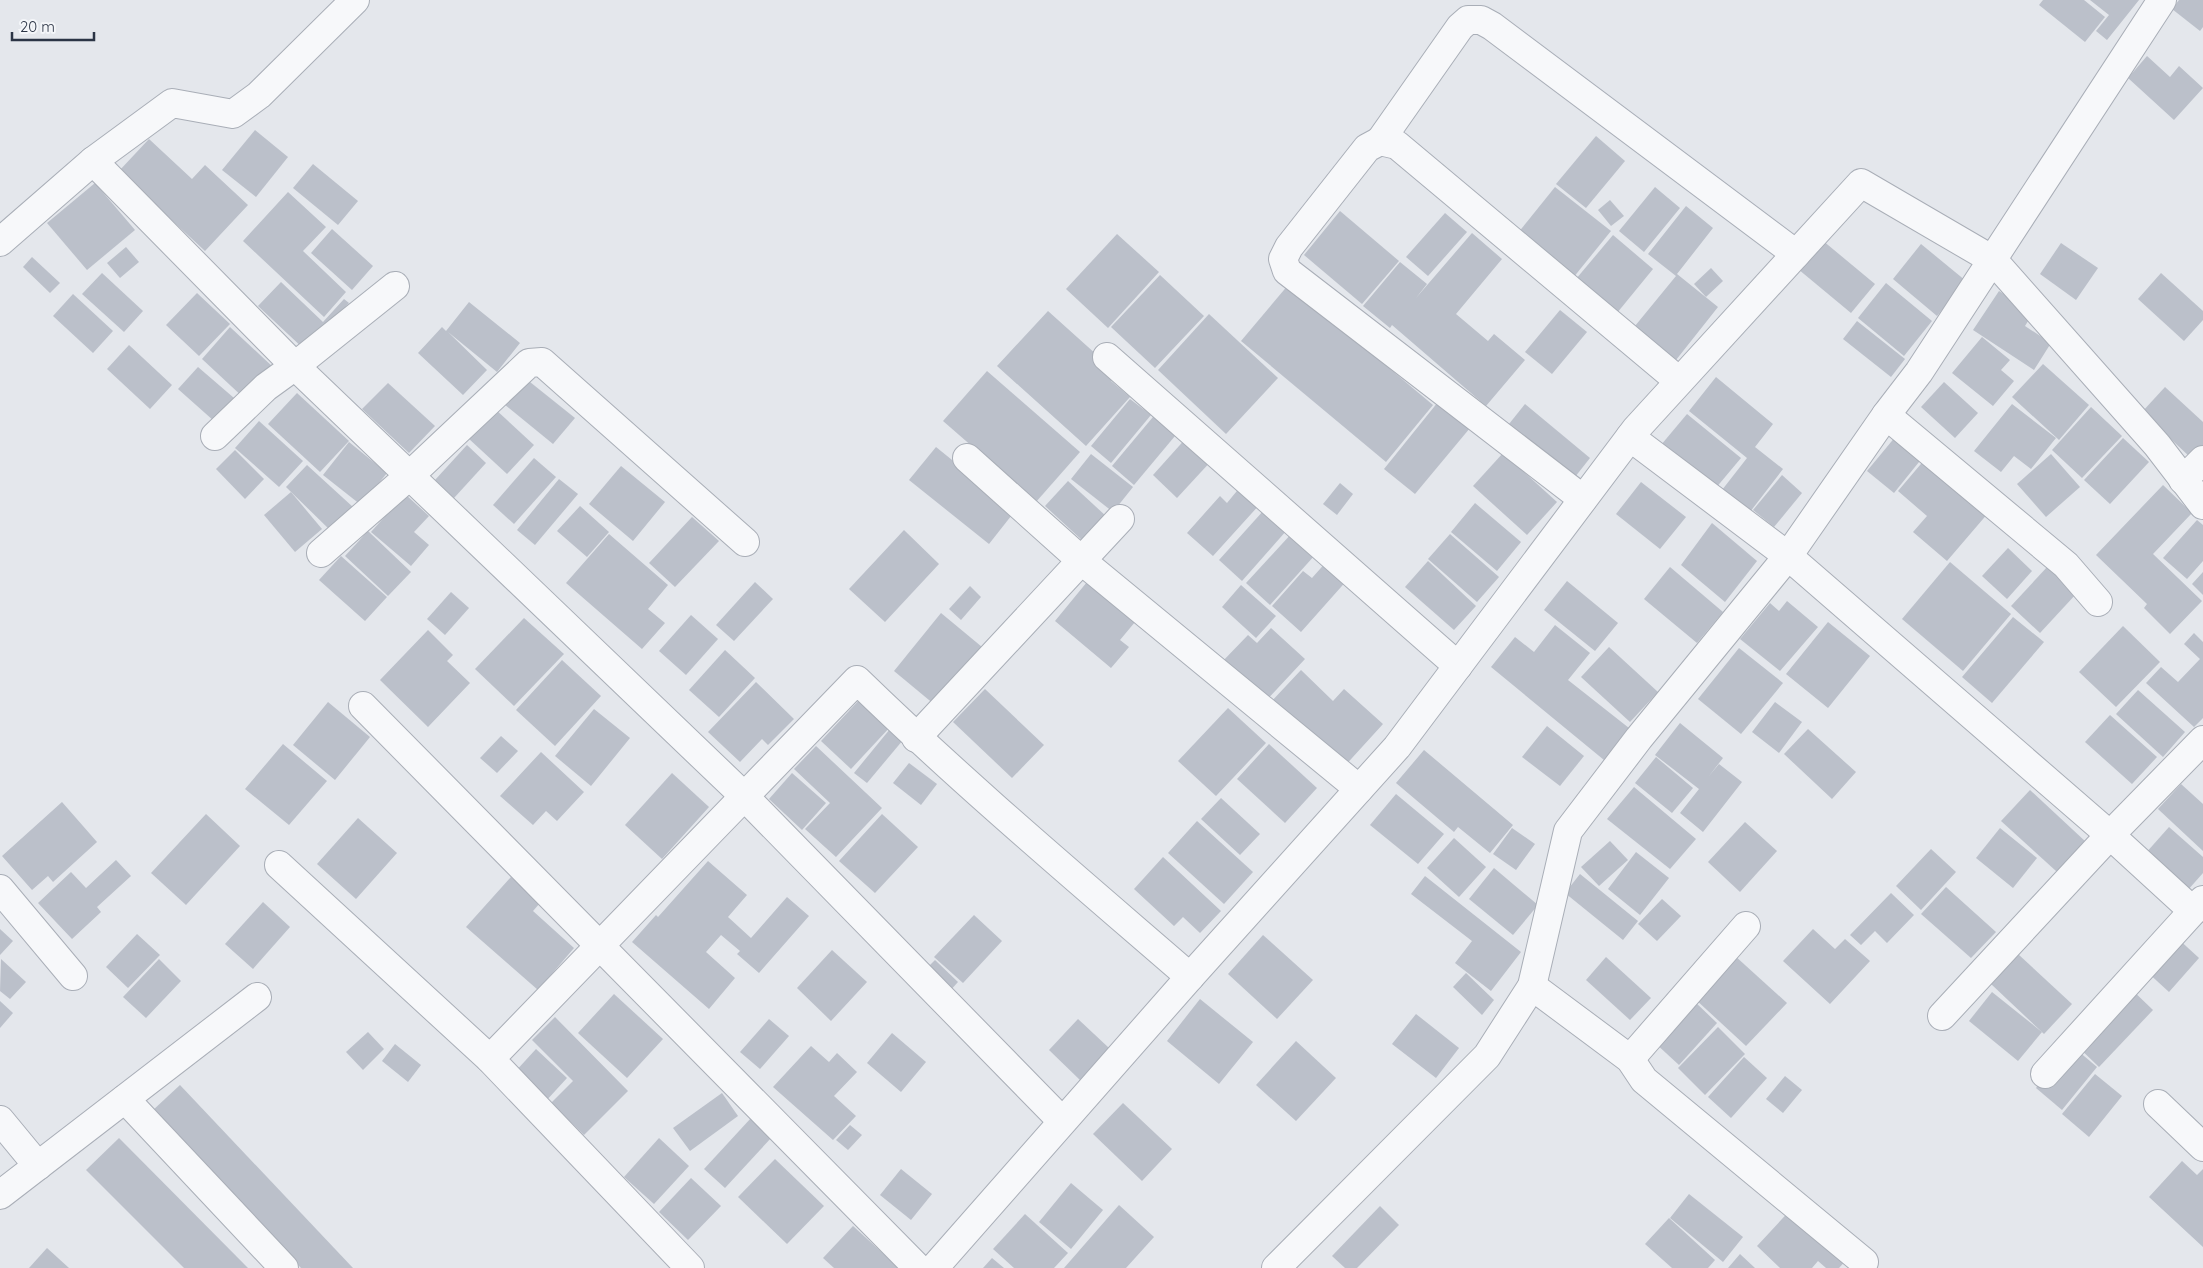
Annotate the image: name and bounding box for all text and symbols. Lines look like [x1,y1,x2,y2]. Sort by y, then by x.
scale bar [12,10,95,42]
text: 20 m [20,17,55,36]

